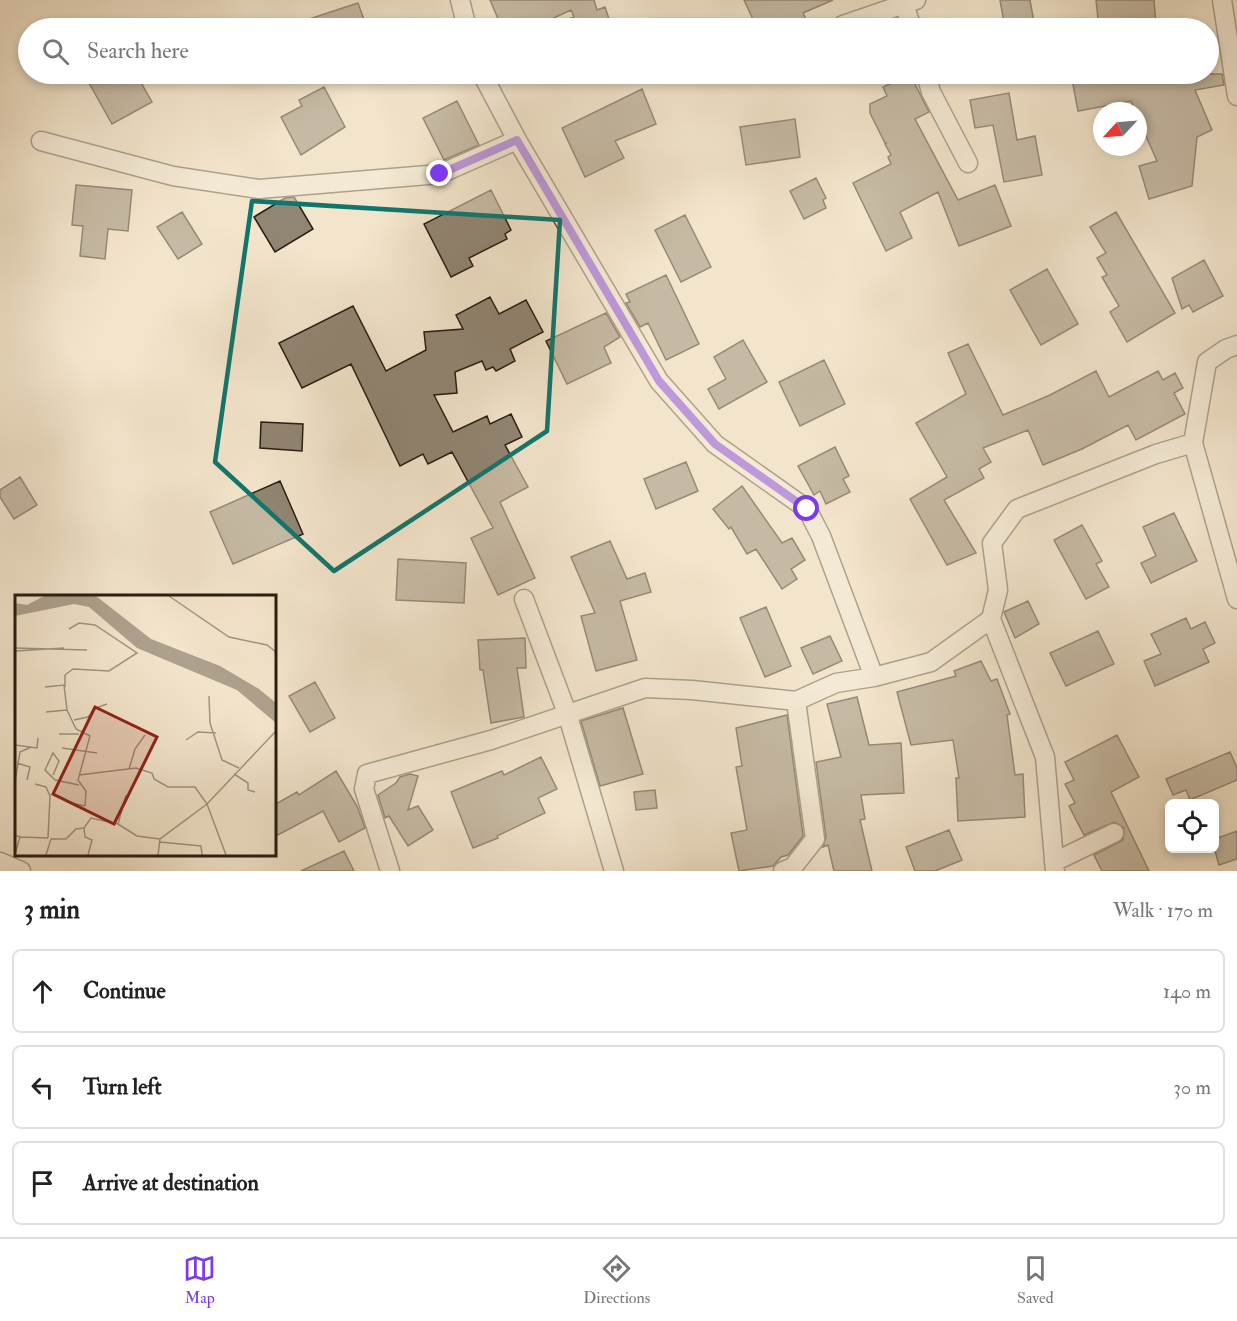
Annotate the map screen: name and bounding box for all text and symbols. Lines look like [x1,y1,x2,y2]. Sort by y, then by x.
search box [18,18,1219,84]
icon: search [39,35,72,68]
text: Search here [87,37,189,65]
north arrow [1093,102,1147,156]
route end [426,160,452,186]
route start [793,495,819,521]
inset map [15,595,276,856]
map controls [1165,799,1219,853]
button: locate [1165,799,1219,853]
text: 3 min [24,894,80,926]
text: Walk · 170 m [1113,898,1213,923]
icon: ahead [26,975,59,1008]
text: Continue [83,977,166,1005]
text: 140 m [1163,979,1211,1004]
icon: left [26,1071,59,1104]
text: Turn left [83,1073,162,1101]
text: 30 m [1173,1075,1211,1100]
icon: arrive [26,1167,59,1200]
text: Arrive at destination [83,1169,259,1197]
tab: Map [183,1252,216,1308]
tab: Directions [583,1252,650,1308]
tab: Saved [1017,1252,1054,1308]

